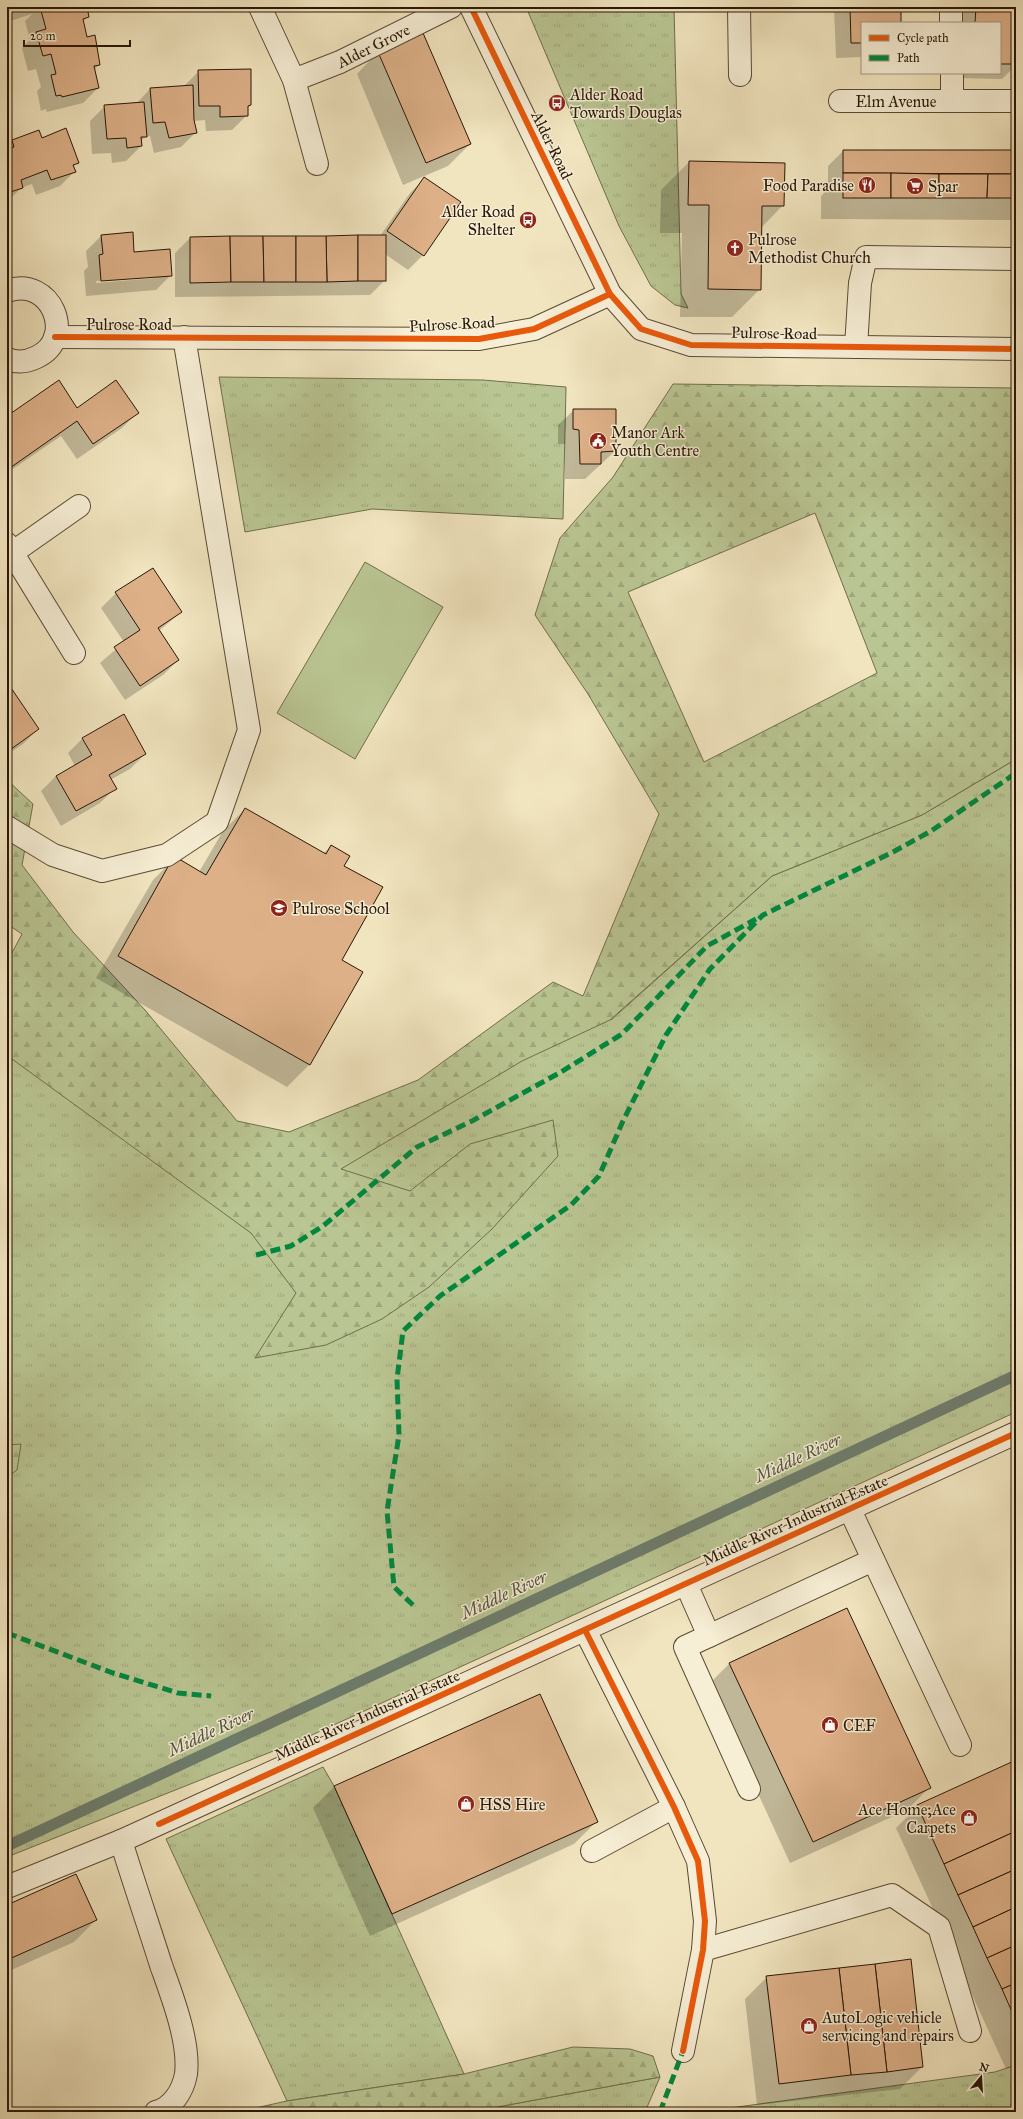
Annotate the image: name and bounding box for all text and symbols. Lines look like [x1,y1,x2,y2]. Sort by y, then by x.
street label: Alder Grove [333,19,413,72]
scale bar [24,22,130,48]
legend [861,22,1001,74]
text: 20 m [30,29,56,43]
text: Cycle path [897,31,949,45]
text: Path [897,51,920,65]
place label: Alder Road Towards Douglas [569,85,682,123]
street label: Elm Avenue [856,92,937,111]
bus stop icon: Alder Road Towards Douglas [547,93,567,113]
street label: Alder Road [527,107,577,182]
restaurant icon: Food Paradise [857,175,877,195]
place label: Food Paradise [763,176,854,195]
supermarket icon: Spar [905,176,925,196]
place label: Spar [928,177,958,196]
place label: Alder Road Shelter [441,202,515,239]
bus stop icon: Alder Road Shelter [518,210,538,230]
place label: Pulrose Methodist Church [748,230,871,267]
church icon: Pulrose Methodist Church [725,238,745,258]
street label: Pulrose Road [408,312,496,336]
street label: Pulrose Road [86,315,172,334]
street label: Pulrose Road [731,323,817,343]
place label: Manor Ark Youth Centre [611,423,699,460]
public building icon: Manor Ark Youth Centre [588,431,608,451]
school or university icon: Pulrose School [269,898,289,918]
place label: Pulrose School [292,899,390,918]
water label: Middle River [750,1429,845,1488]
street label: Middle River Industrial Estate [699,1470,891,1570]
water label: Middle River [456,1566,551,1625]
street label: Middle River Industrial Estate [271,1665,463,1765]
water label: Middle River [163,1703,258,1762]
shop icon: CEF [820,1715,840,1735]
place label: CEF [843,1716,876,1735]
shop icon: HSS Hire [456,1794,476,1814]
place label: HSS Hire [479,1795,546,1814]
place label: Ace Home;Ace Carpets [857,1800,956,1837]
shop icon: Ace Home;Ace Carpets [959,1808,979,1828]
place label: AutoLogic vehicle servicing and repairs [821,2008,954,2046]
shop icon: AutoLogic vehicle servicing and repairs [799,2016,819,2036]
north arrow [961,2057,1001,2097]
text: N [977,2060,991,2076]

